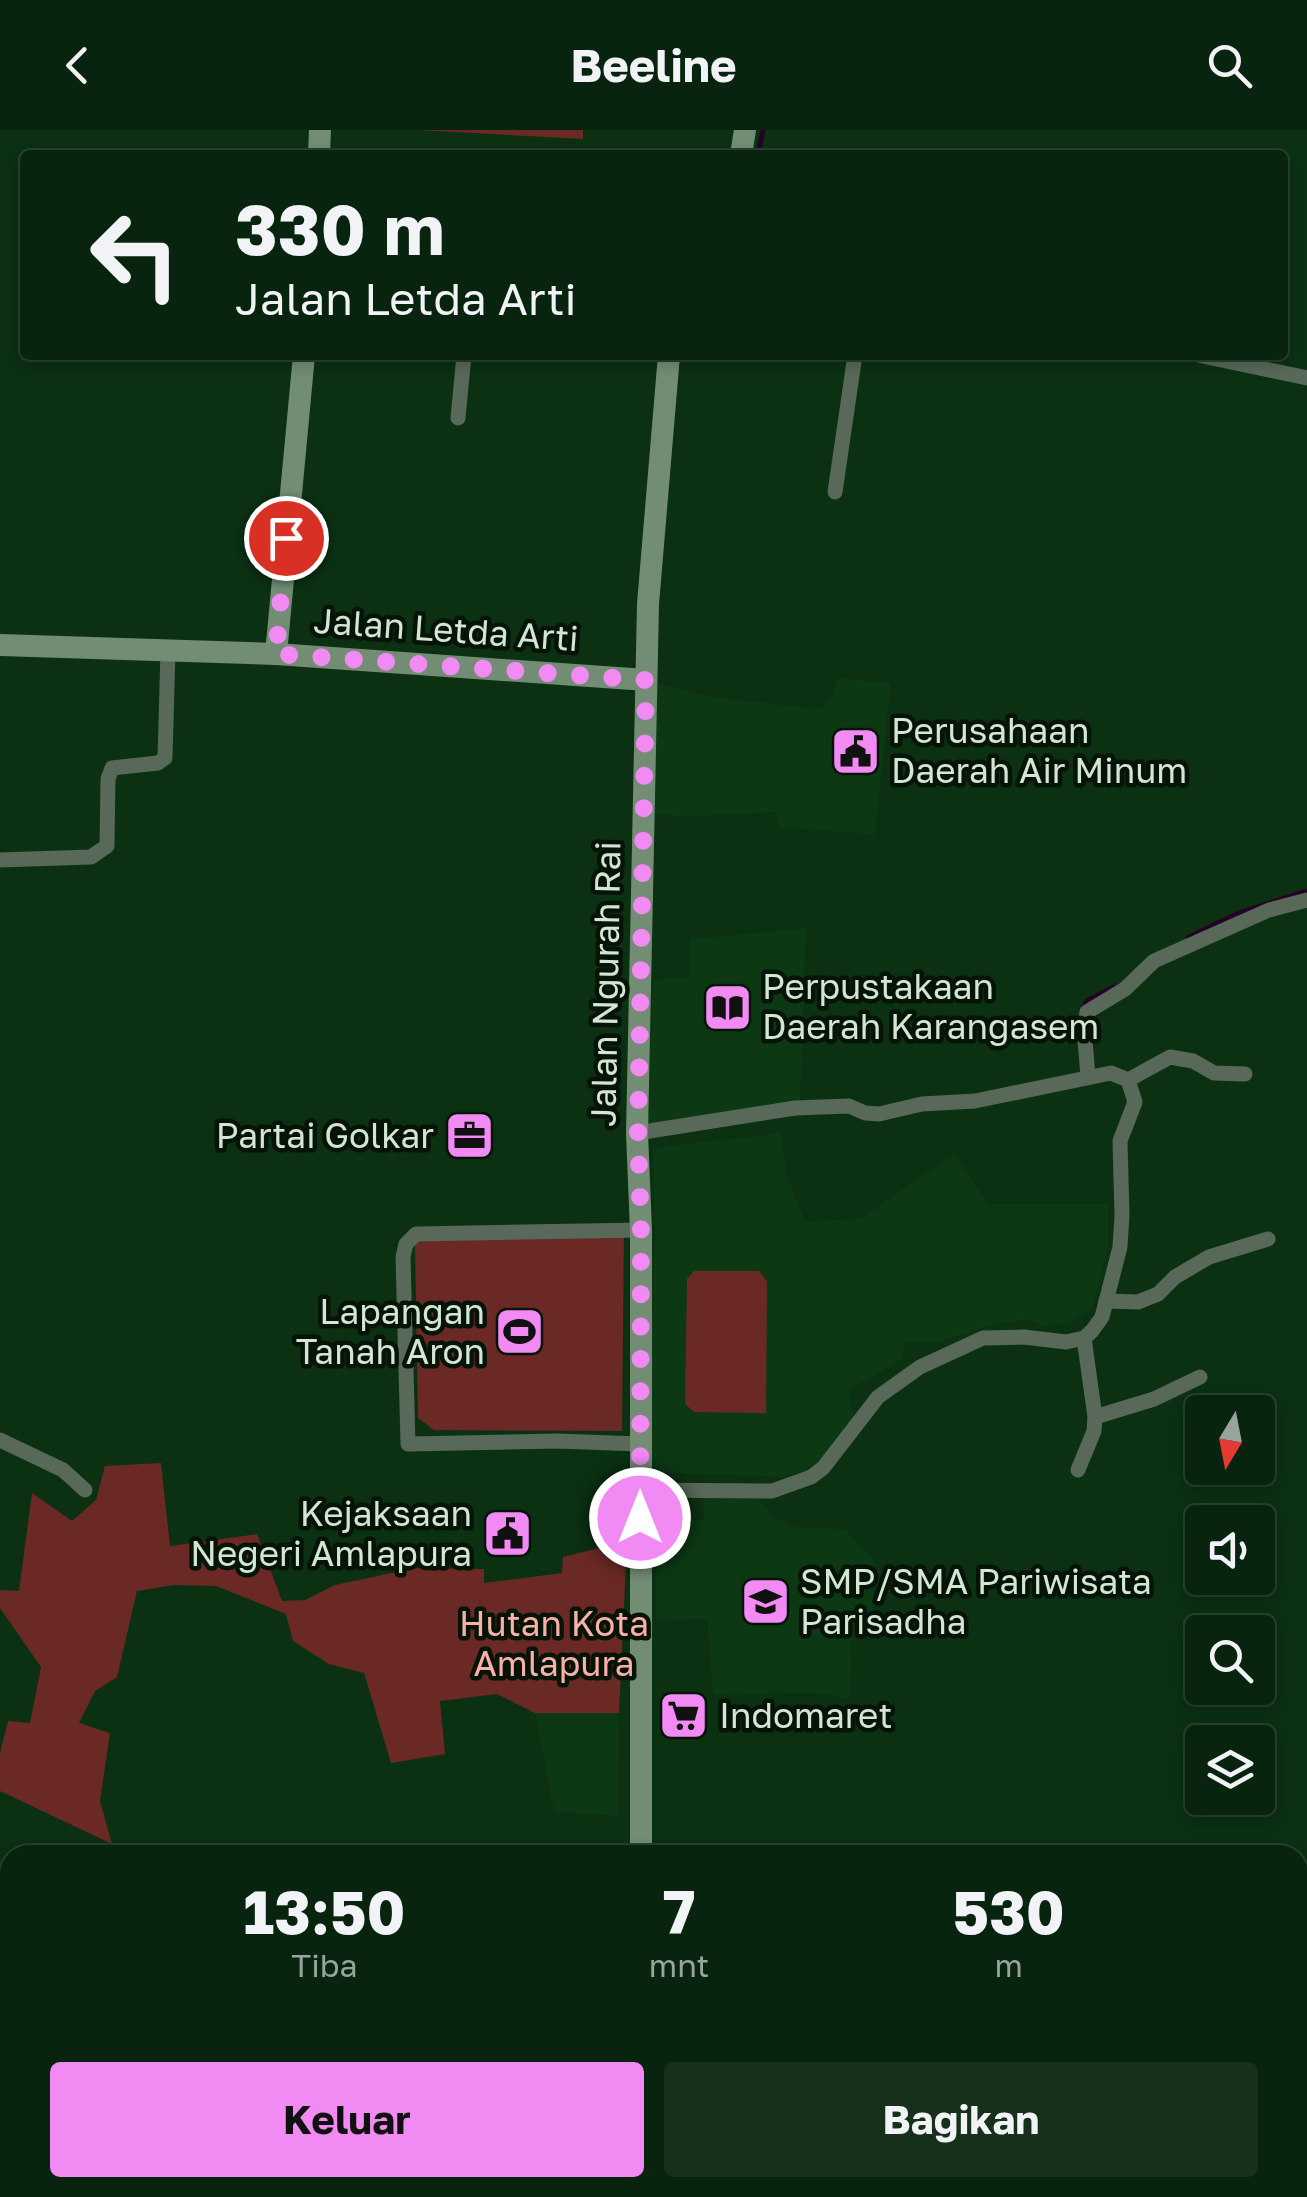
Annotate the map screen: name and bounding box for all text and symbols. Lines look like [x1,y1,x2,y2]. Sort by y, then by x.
icon: back [50,38,105,93]
text: Beeline [570,38,737,92]
icon: search [1202,38,1257,93]
text: 330 m [235,186,445,270]
icon: left [70,190,200,320]
text: Jalan Letda Arti [235,271,576,325]
pin [244,496,329,581]
icon: arrive [259,511,314,566]
street label: Jalan Letda Arti [312,599,580,659]
place label: Perusahaan Daerah Air Minum [891,709,1187,791]
public building icon: Perusahaan Daerah Air Minum [830,725,882,777]
street label: Jalan Ngurah Rai [582,841,628,1127]
place label: Perpustakaan Daerah Karangasem [762,965,1099,1047]
library icon: Perpustakaan Daerah Karangasem [701,981,753,1033]
office icon: Partai Golkar [443,1110,495,1162]
place label: Partai Golkar [216,1114,434,1156]
place label: Lapangan Tanah Aron [296,1290,485,1372]
sports icon: Lapangan Tanah Aron [494,1306,546,1358]
north arrow [1185,1395,1275,1485]
map controls [1185,1395,1275,1815]
position arrow [588,1466,692,1570]
place label: Kejaksaan Negeri Amlapura [190,1492,472,1574]
button: sound [1185,1505,1275,1595]
public building icon: Kejaksaan Negeri Amlapura [481,1508,533,1560]
place label: SMP/SMA Pariwisata Parisadha [800,1560,1152,1642]
school or university icon: SMP/SMA Pariwisata Parisadha [739,1576,791,1628]
park label: Hutan Kota Amlapura [459,1602,649,1684]
button: search [1185,1615,1275,1705]
supermarket icon: Indomaret [658,1690,710,1742]
place label: Indomaret [719,1694,892,1736]
button: layers [1185,1725,1275,1815]
text: 13:50 [243,1875,406,1947]
text: 7 [663,1875,695,1947]
text: 530 [953,1875,1065,1947]
text: Tiba [291,1946,358,1984]
text: mnt [649,1946,709,1984]
text: m [994,1946,1023,1984]
button: Keluar [50,2062,644,2177]
button: Bagikan [664,2062,1258,2177]

